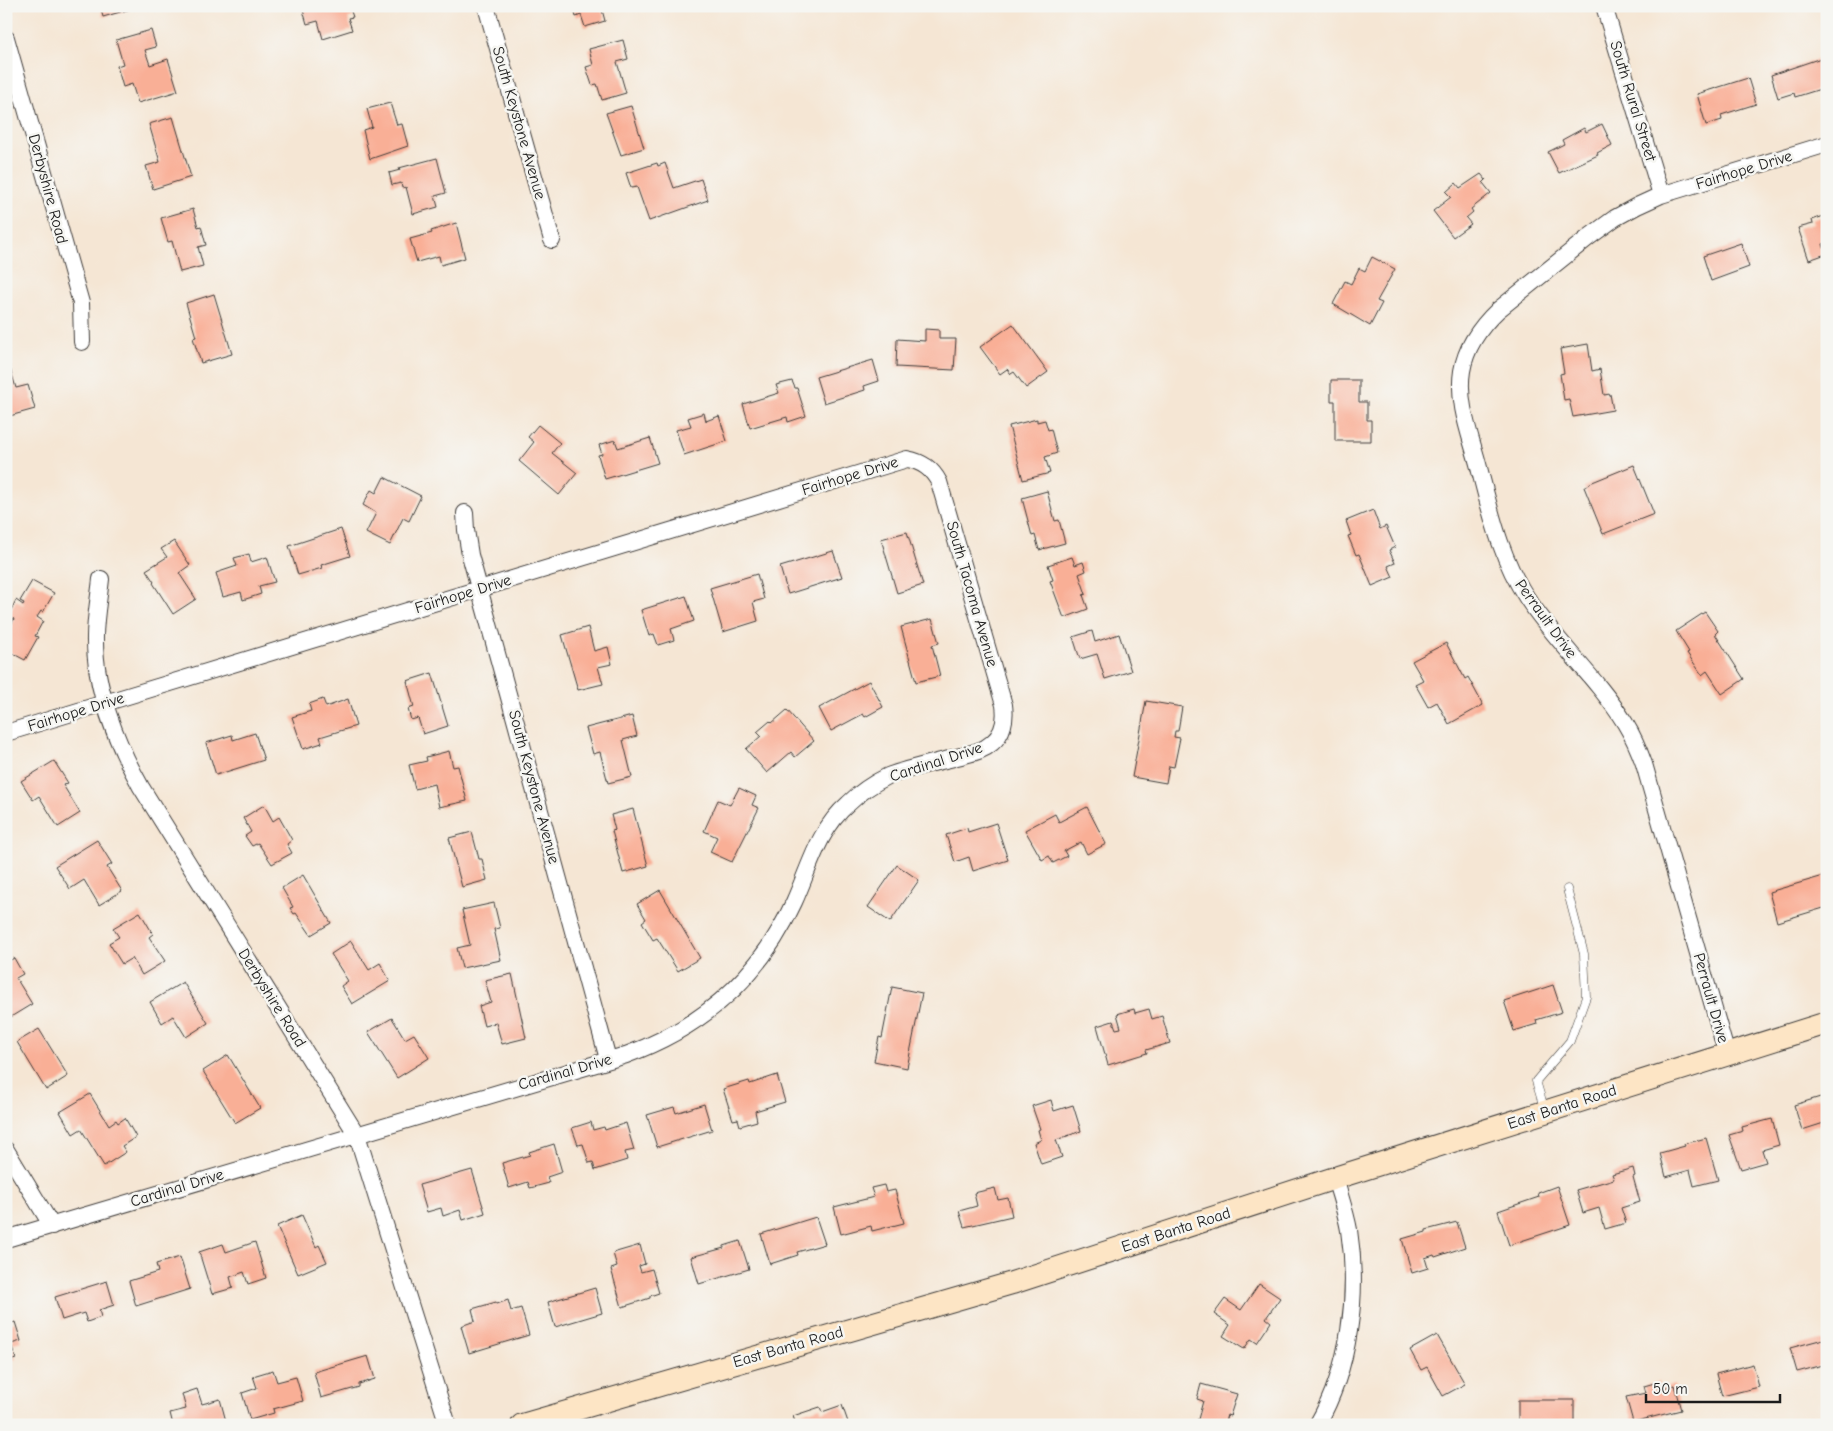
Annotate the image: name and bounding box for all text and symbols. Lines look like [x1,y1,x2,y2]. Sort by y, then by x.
street label: South Rural Street [1606,39,1660,164]
street label: South Keystone Avenue [489,44,549,202]
street label: Derbyshire Road [25,132,71,246]
street label: Fairhope Drive [1694,147,1794,193]
street label: Fairhope Drive [800,453,900,499]
street label: South Tacoma Avenue [943,519,1001,669]
street label: Fairhope Drive [413,571,513,617]
street label: Perrault Drive [1511,576,1581,662]
street label: Fairhope Drive [26,689,126,735]
street label: South Keystone Avenue [505,708,563,866]
street label: Cardinal Drive [887,739,985,785]
street label: Derbyshire Road [234,945,310,1051]
street label: Perrault Drive [1690,951,1732,1045]
street label: Cardinal Drive [516,1050,614,1094]
street label: East Banta Road [1505,1081,1619,1133]
street label: Cardinal Drive [128,1165,226,1211]
street label: East Banta Road [1119,1204,1233,1256]
street label: East Banta Road [731,1323,845,1371]
scale bar [1646,1371,1779,1403]
text: 50 m [1653,1380,1688,1398]

